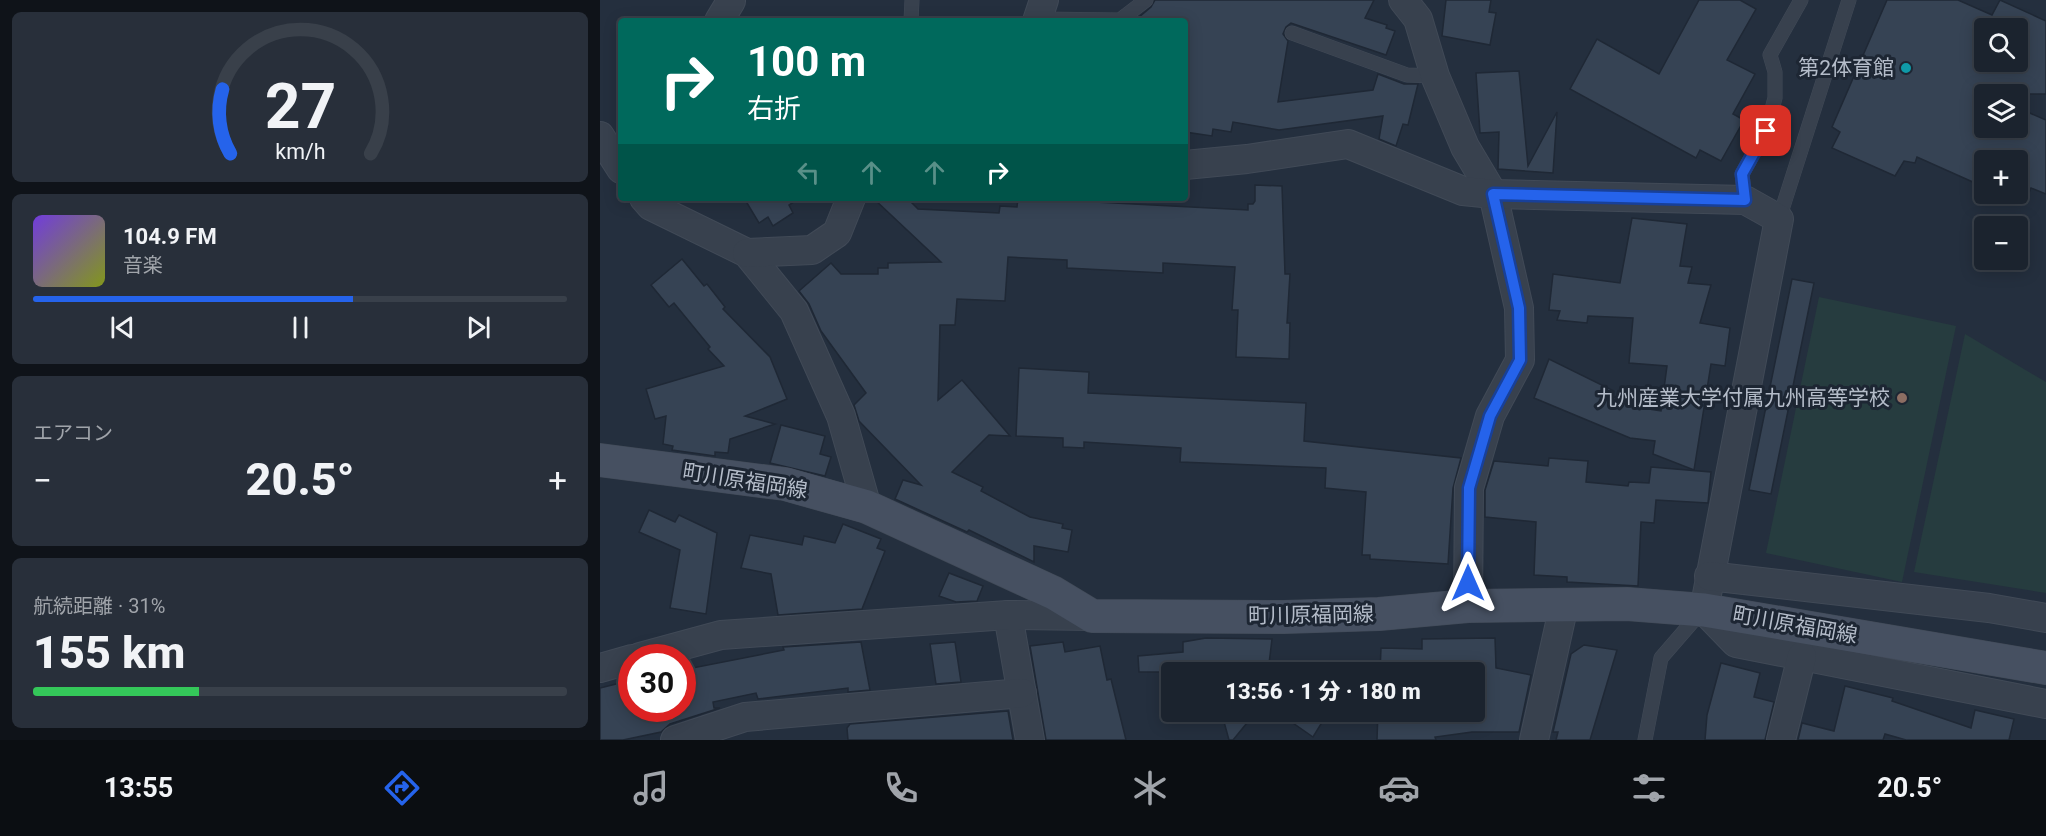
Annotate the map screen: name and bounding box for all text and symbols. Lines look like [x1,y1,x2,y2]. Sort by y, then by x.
map controls [1974,18,2028,270]
button: search [1974,18,2028,72]
text: 100 m [747,37,866,86]
icon: right [648,42,726,120]
place label: 第2体育館 [1798,56,1894,80]
marker: 第2体育館 [1899,61,1913,75]
text: 27 [264,70,336,143]
button: layers [1974,84,2028,138]
text: 右折 [747,93,801,125]
pin [1740,105,1791,156]
icon: arrive [1749,114,1782,147]
text: km/h [275,139,325,164]
button: + [1974,150,2028,204]
icon: left [792,156,825,189]
icon: ahead [855,156,888,189]
icon: ahead [918,156,951,189]
icon: right [981,156,1014,189]
button: − [1974,216,2028,270]
text: 104.9 FM [123,224,217,249]
text: 音楽 [123,253,163,277]
icon: previous [106,311,139,344]
icon: pause [284,311,317,344]
icon: next [462,311,495,344]
place label: 九州産業大学付属九州高等学校 [1596,386,1890,410]
marker: 九州産業大学付属九州高等学校 [1895,391,1909,405]
text: エアコン [33,421,113,445]
text: 20.5° [246,453,355,506]
street label: 町川原福岡線 [681,459,809,503]
text: − [33,461,52,500]
text: + [548,461,567,500]
position arrow [1436,551,1500,615]
text: 航続距離 · 31% [33,594,165,618]
street label: 町川原福岡線 [1248,602,1374,628]
street label: 町川原福岡線 [1731,602,1859,648]
text: 155 km [33,626,185,679]
speed limit sign: 30 [618,644,696,722]
text: 13:56 · 1 分 · 180 m [1225,679,1421,704]
icon: directions [381,767,423,809]
icon: music [630,767,672,809]
icon: phone [880,767,922,809]
icon: climate [1129,767,1171,809]
icon: car [1378,767,1420,809]
icon: filters [1628,767,1670,809]
text: 13:55 [104,772,173,804]
text: 20.5° [1877,772,1942,804]

